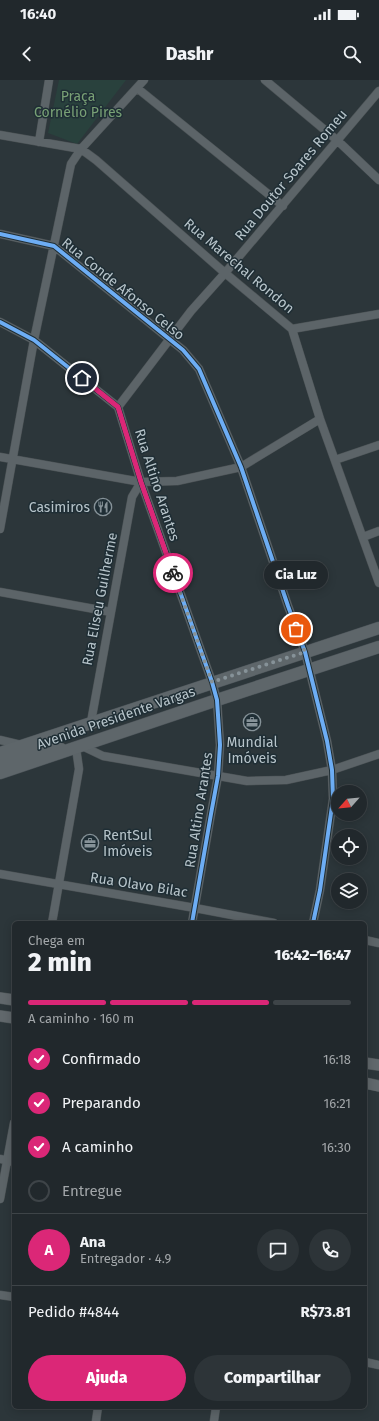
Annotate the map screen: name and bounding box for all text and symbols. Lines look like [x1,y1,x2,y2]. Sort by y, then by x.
text: 16:40 [20,5,56,23]
icon: back [16,43,38,65]
text: Dashr [166,43,213,65]
icon: search [341,43,363,65]
park label: Praça Cornélio Pires [34,88,123,121]
street label: Rua Doutor Soares Romeu [231,106,351,244]
street label: Rua Marechal Rondon [180,215,298,317]
street label: Rua Conde Afonso Celso [58,234,188,344]
pin [65,361,99,395]
icon: home [71,367,93,389]
street label: Rua Altino Arantes [131,427,183,544]
restaurant icon: Casimiros [93,497,113,517]
place label: Casimiros [29,499,90,516]
street label: Rua Eliseu Guilherme [79,531,121,667]
courier [153,553,193,593]
callout: Cia Luz [264,561,328,589]
icon: bike [162,562,184,584]
text: Cia Luz [275,567,317,582]
pin [279,612,313,646]
icon: bag [285,618,307,640]
street label: Avenida Presidente Vargas [34,683,198,753]
office icon: Mundial Imóveis [242,712,262,732]
place label: Mundial Imóveis [226,734,278,767]
street label: Rua Altino Arantes [181,750,217,869]
north arrow [331,785,367,821]
map controls [331,785,367,909]
place label: RentSul Imóveis [103,827,153,860]
button: locate [331,829,367,865]
office icon: RentSul Imóveis [80,833,100,853]
street label: Rua Olavo Bilac [89,869,189,901]
button: layers [331,873,367,909]
text: Chega em [28,933,85,948]
text: 16:42–16:47 [274,946,351,964]
text: 2 min [28,947,92,978]
text: A caminho · 160 m [28,1011,134,1026]
icon: check [28,1048,50,1070]
text: Confirmado [62,1050,141,1068]
text: 16:18 [323,1052,351,1067]
icon: check [28,1092,50,1114]
text: Preparando [62,1094,141,1112]
text: 16:21 [324,1096,351,1111]
icon: check [28,1136,50,1158]
text: A caminho [62,1138,133,1156]
text: 16:30 [321,1140,351,1155]
text: Entregue [62,1182,122,1200]
button: chat [257,1229,299,1271]
button: phone [309,1229,351,1271]
text: Ana [80,1233,106,1251]
text: A [45,1241,53,1259]
text: Entregador · 4.9 [80,1251,171,1266]
text: Pedido #4844 [28,1303,119,1321]
text: R$73.81 [300,1303,351,1321]
button: Ajuda [28,1355,186,1401]
button: Compartilhar [194,1355,351,1401]

